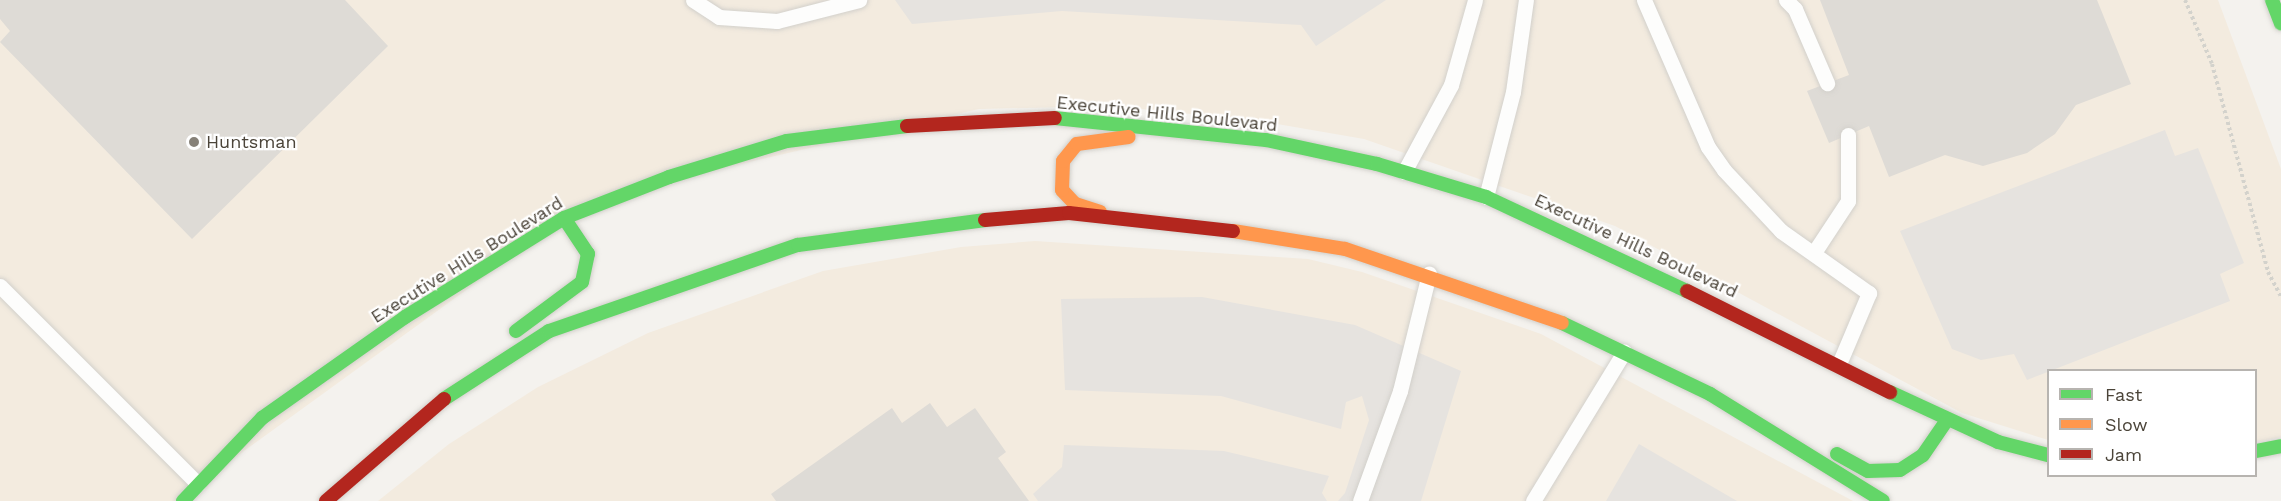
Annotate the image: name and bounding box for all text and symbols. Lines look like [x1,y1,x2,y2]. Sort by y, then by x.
street label: Executive Hills Boulevard [1055,92,1279,136]
place label: Huntsman [206,131,297,153]
marker: Huntsman [187,135,201,149]
street label: Executive Hills Boulevard [1531,189,1741,303]
street label: Executive Hills Boulevard [367,192,567,328]
legend [2047,369,2257,477]
text: Fast [2105,384,2142,405]
text: Slow [2105,414,2148,435]
text: Jam [2105,444,2142,465]

